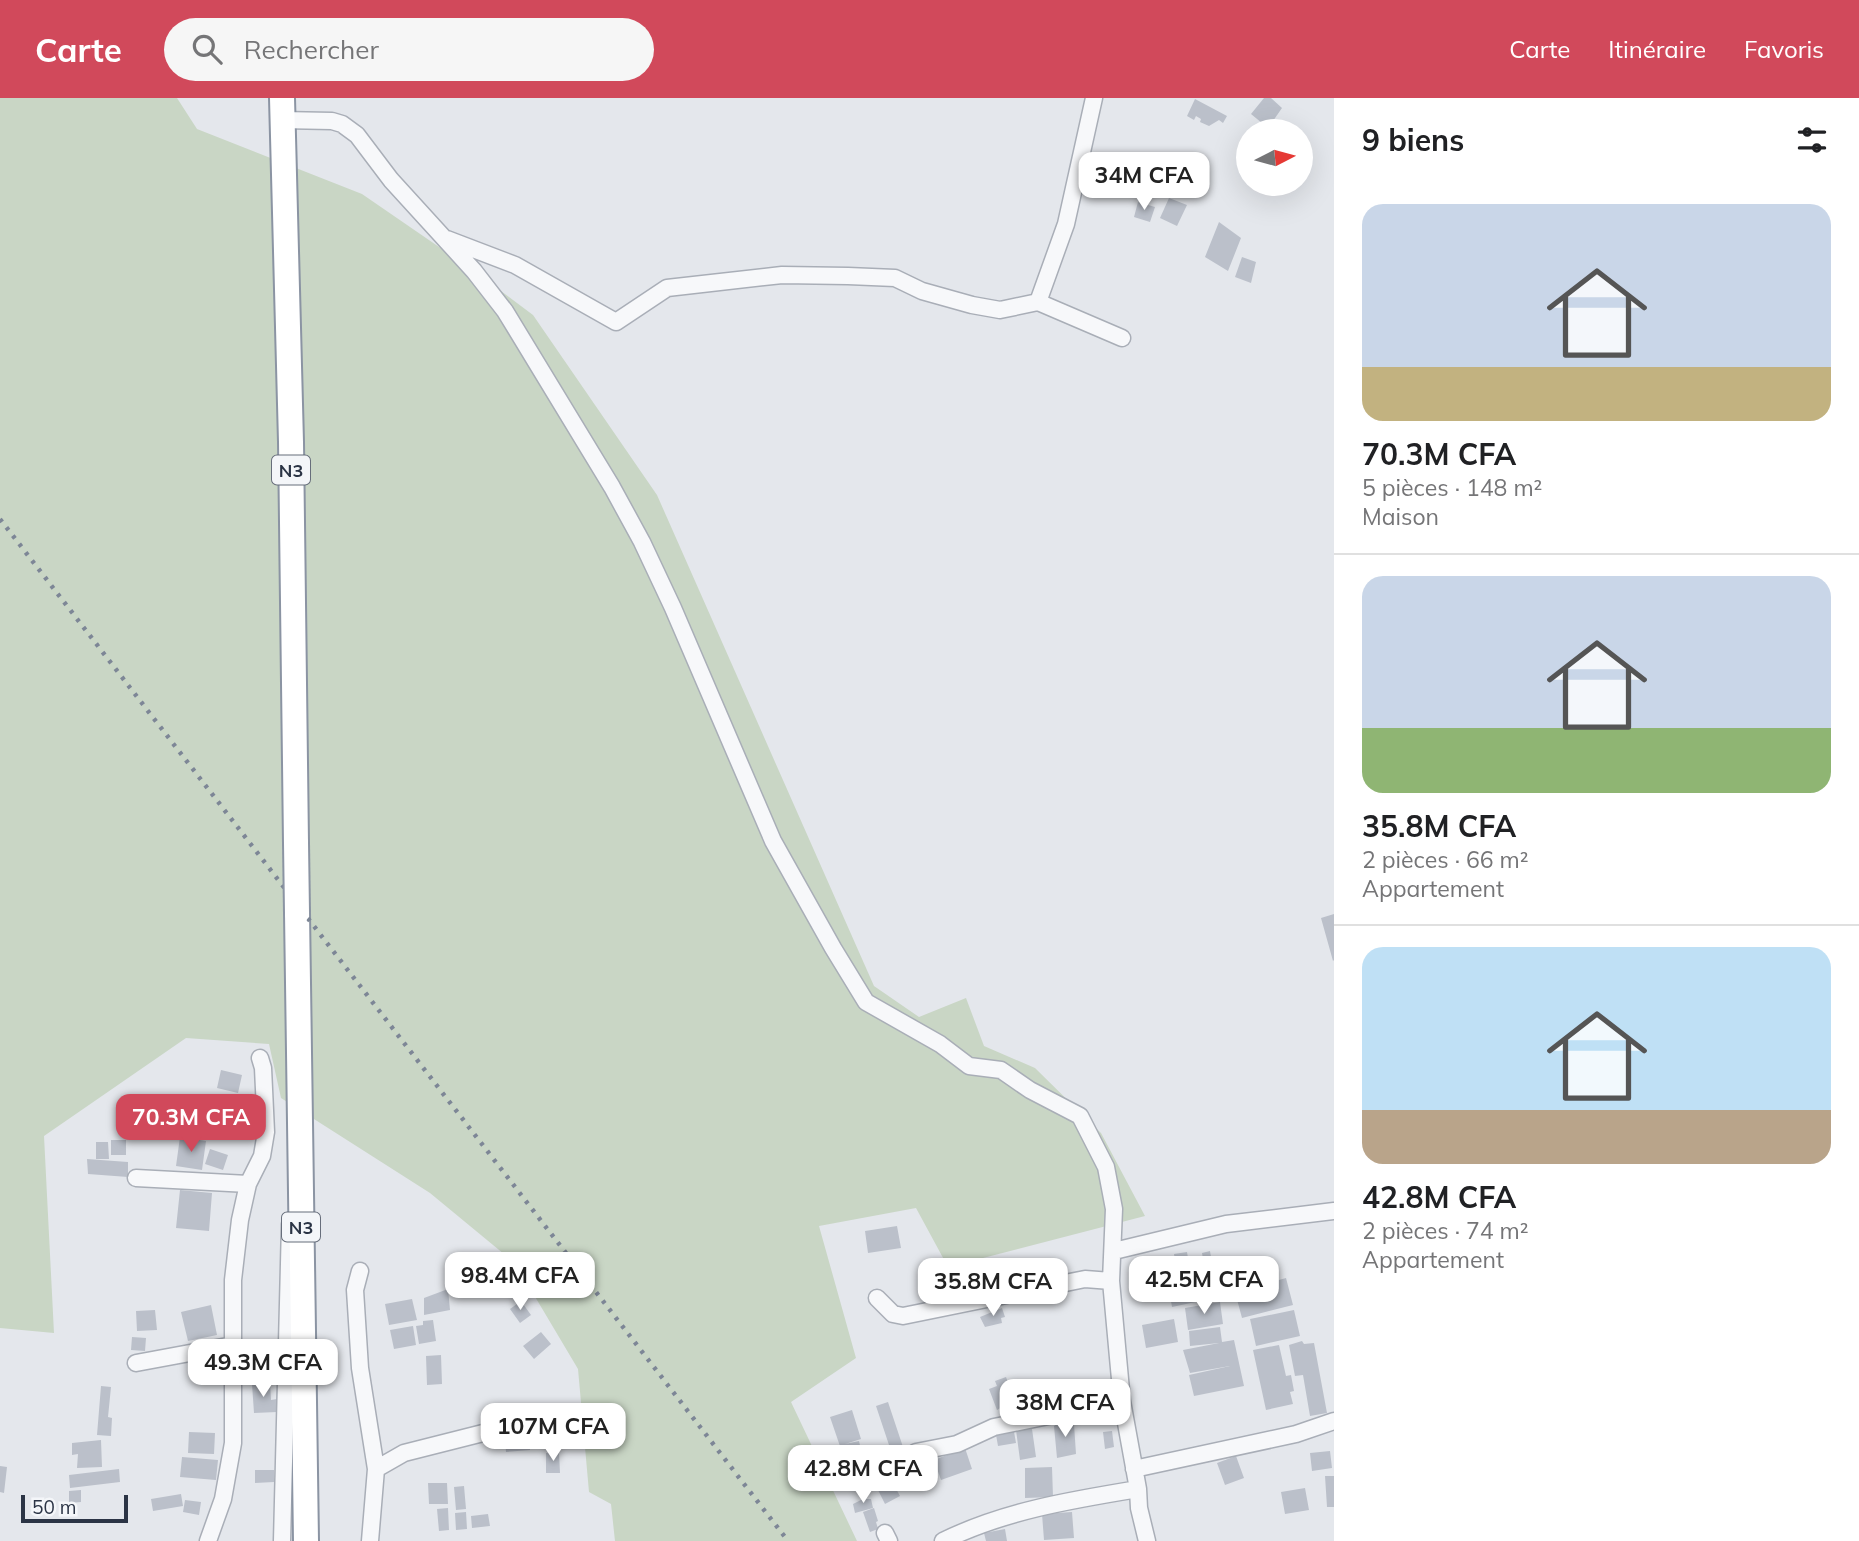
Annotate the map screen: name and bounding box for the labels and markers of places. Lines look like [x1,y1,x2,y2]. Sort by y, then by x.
pin: 34M CFA [1079,152,1209,212]
pin: 70.3M CFA [111,1094,271,1154]
pin: 98.4M CFA [440,1252,600,1312]
pin: 42.5M CFA [1124,1256,1284,1316]
pin: 35.8M CFA [913,1258,1073,1318]
pin: 49.3M CFA [183,1340,343,1399]
pin: 38M CFA [1000,1380,1130,1439]
pin: 107M CFA [481,1404,625,1463]
pin: 42.8M CFA [783,1446,943,1505]

